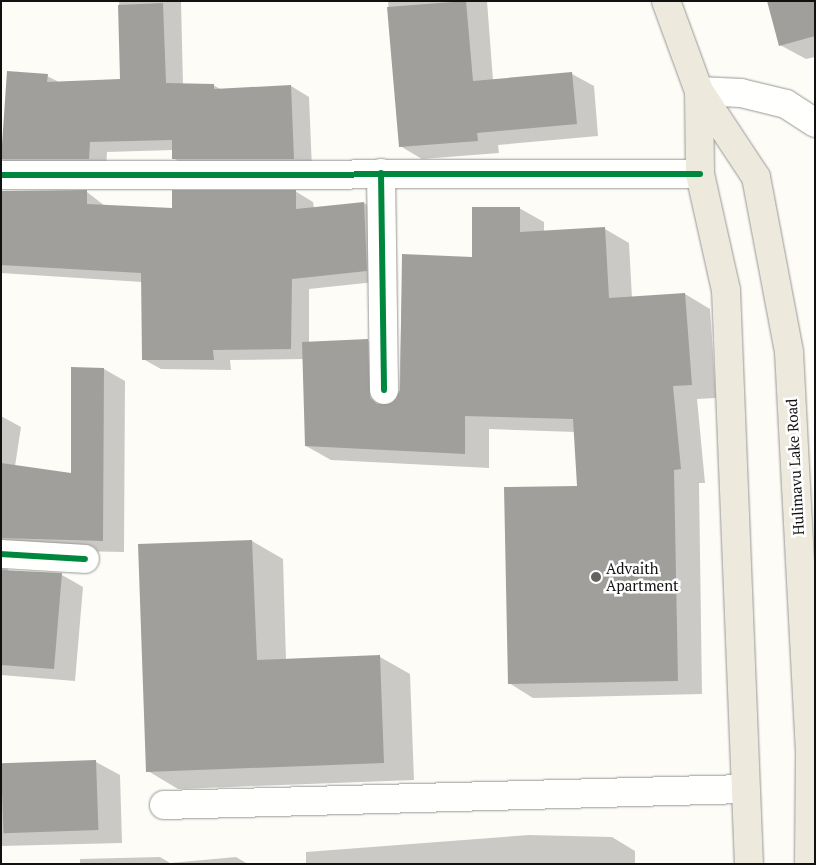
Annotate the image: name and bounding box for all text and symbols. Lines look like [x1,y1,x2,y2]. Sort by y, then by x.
street label: Hulimavu Lake Road [782,398,808,536]
place label: Advaith Apartment [606,559,679,594]
marker: Advaith Apartment [590,571,602,583]

